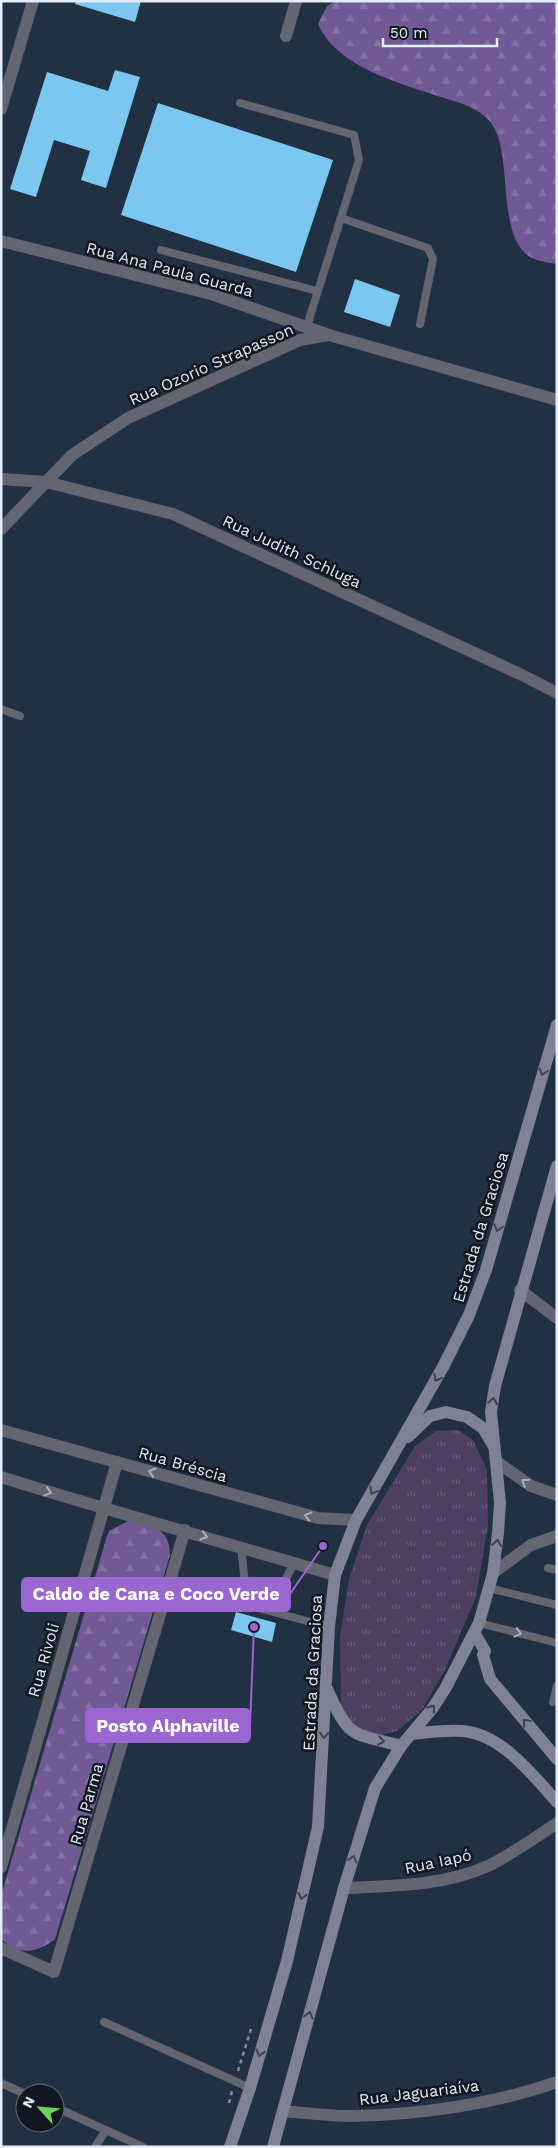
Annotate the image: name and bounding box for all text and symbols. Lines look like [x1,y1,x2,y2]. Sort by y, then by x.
scale bar [383,15,497,47]
text: 50 m [390,24,427,42]
street label: Rua Ana Paula Guarda [84,238,255,301]
street label: Rua Ozorio Strapasson [126,320,296,409]
street label: Rua Judith Schluga [219,511,364,592]
one-way arrow [538,1067,548,1076]
street label: Estrada da Graciosa [449,1150,512,1305]
one-way arrow [494,1224,504,1232]
one-way arrow [433,1373,443,1382]
one-way arrow [487,1397,497,1405]
street label: Rua Bréscia [136,1443,229,1486]
one-way arrow [148,1468,156,1478]
one-way arrow [522,1479,531,1488]
one-way arrow [43,1486,51,1496]
one-way arrow [369,1486,379,1495]
one-way arrow [304,1511,313,1521]
one-way arrow [199,1530,208,1540]
one-way arrow [491,1538,502,1546]
callout: Caldo de Cana e Coco Verde [22,1578,290,1611]
text: Caldo de Cana e Coco Verde [32,1583,280,1604]
street label: Estrada da Graciosa [299,1594,326,1752]
street label: Rua Rivoli [24,1621,63,1699]
one-way arrow [513,1627,522,1638]
one-way arrow [426,1704,435,1714]
callout: Posto Alphaville [86,1709,250,1742]
text: Posto Alphaville [96,1715,240,1736]
one-way arrow [523,1719,531,1728]
one-way arrow [319,1732,330,1740]
one-way arrow [377,1736,386,1746]
street label: Rua Parma [66,1761,107,1847]
street label: Rua Iapó [403,1845,473,1878]
one-way arrow [348,1855,358,1864]
one-way arrow [297,1891,308,1900]
one-way arrow [303,2011,314,2020]
one-way arrow [256,2048,266,2056]
street label: Rua Jaguariaíva [358,2076,480,2109]
north arrow [15,2083,65,2133]
text: N [19,2094,38,2110]

